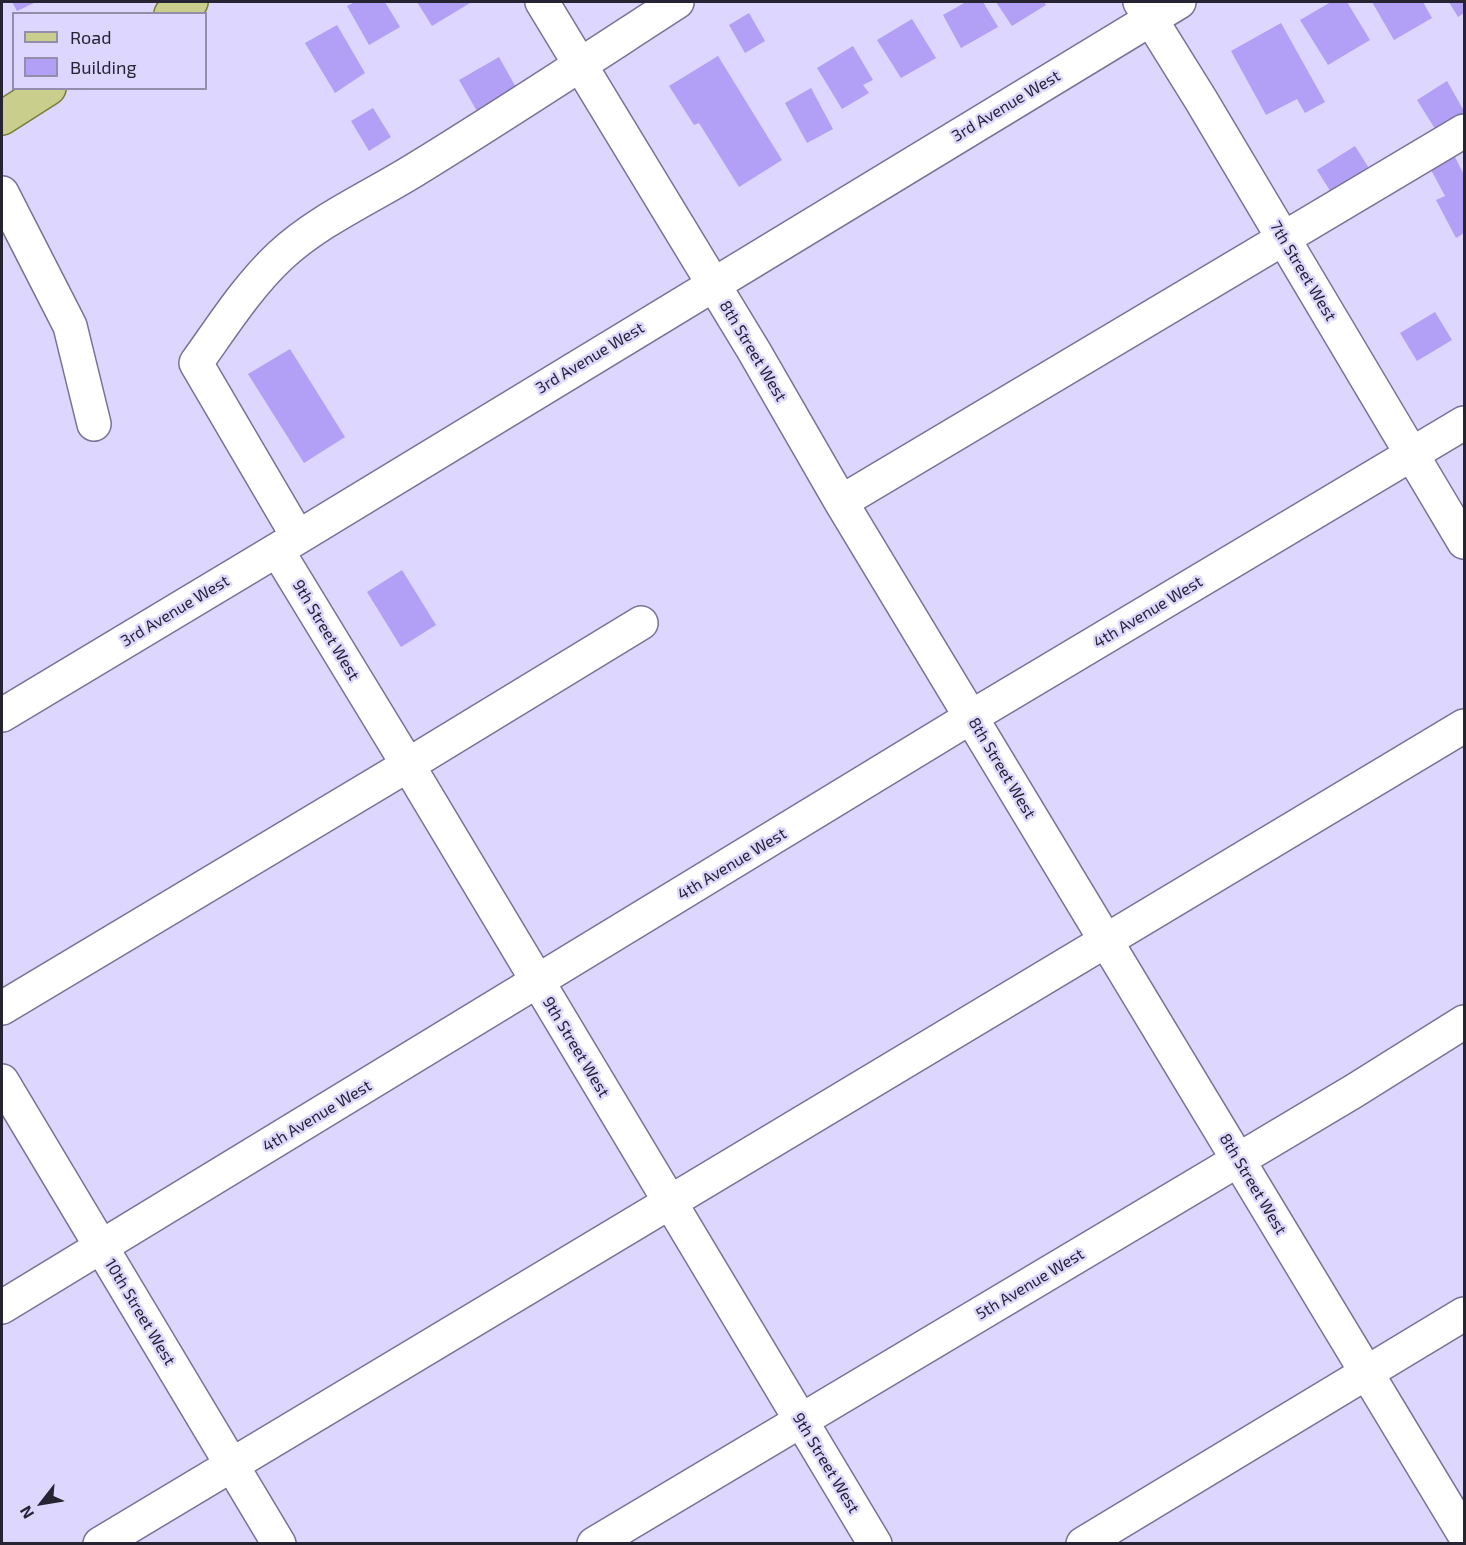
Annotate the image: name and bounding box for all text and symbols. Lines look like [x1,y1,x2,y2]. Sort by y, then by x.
legend [12,12,207,90]
text: Road [70,26,111,48]
text: Building [70,56,137,78]
street label: 3rd Avenue West [948,66,1064,146]
street label: 7th Street West [1266,218,1340,324]
street label: 8th Street West [715,297,791,405]
street label: 3rd Avenue West [532,318,648,398]
street label: 3rd Avenue West [117,571,233,651]
street label: 4th Avenue West [1090,572,1206,652]
street label: 9th Street West [288,576,364,684]
street label: 8th Street West [964,714,1040,822]
street label: 4th Avenue West [674,824,790,904]
street label: 9th Street West [538,993,614,1101]
street label: 4th Avenue West [259,1076,375,1156]
street label: 8th Street West [1215,1130,1291,1238]
street label: 5th Avenue West [973,1244,1087,1324]
street label: 10th Street West [101,1255,179,1369]
street label: 9th Street West [788,1409,864,1517]
north arrow [12,1473,72,1533]
text: N [15,1503,37,1522]

